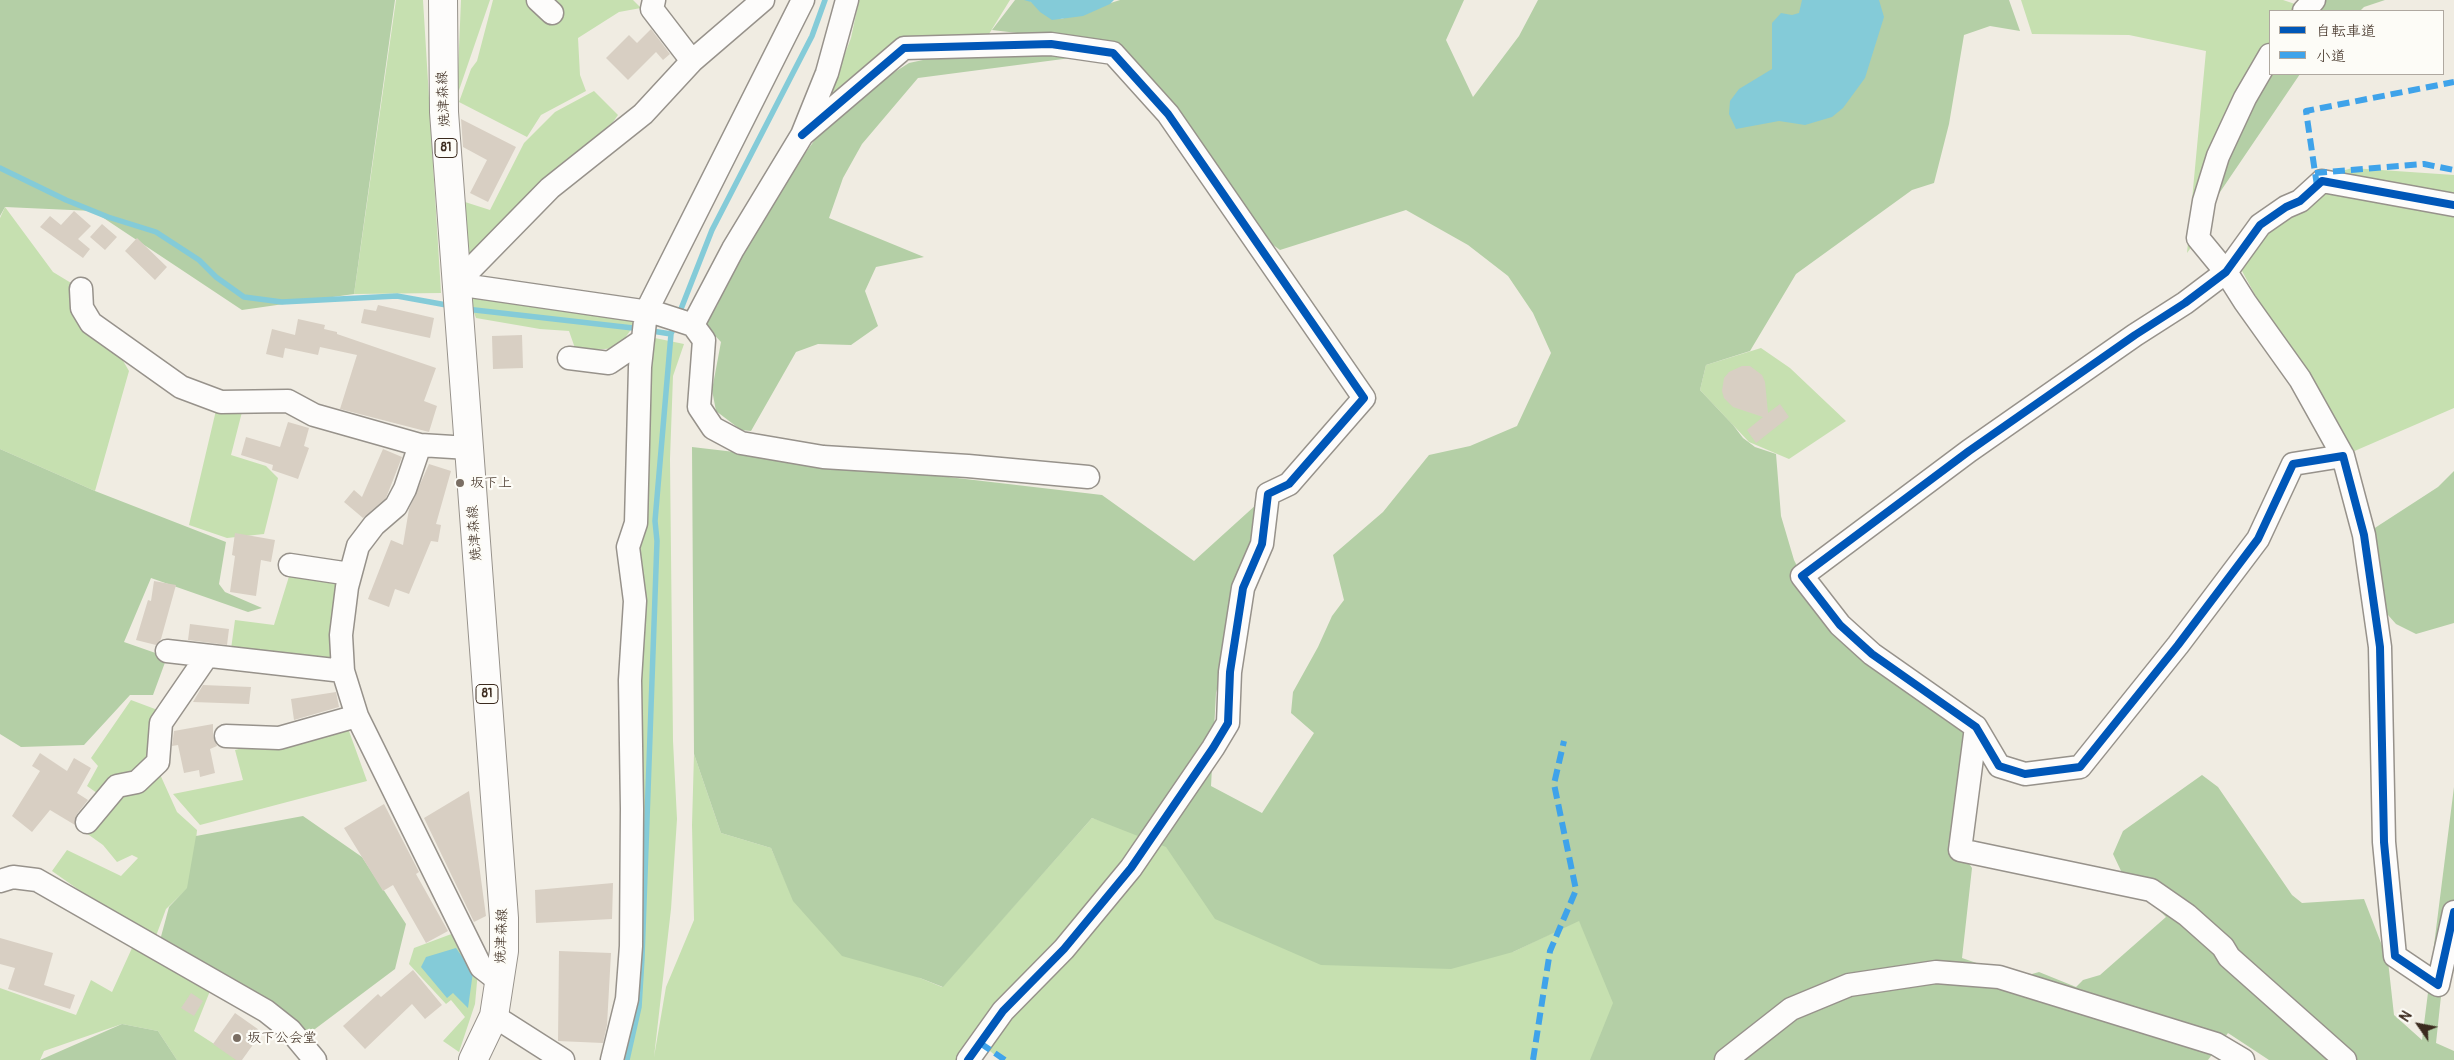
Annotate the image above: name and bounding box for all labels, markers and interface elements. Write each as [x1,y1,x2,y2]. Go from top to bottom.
legend [2269,10,2444,75]
text: 自転車道 [2316,22,2376,41]
text: 小道 [2316,47,2346,66]
street label: 焼津森線 [434,71,454,127]
road number: 81 [435,138,457,158]
place label: 坂下上 [470,475,512,491]
marker: 坂下上 [454,477,466,489]
street label: 焼津森線 [465,504,485,562]
road number: 81 [476,684,498,704]
street label: 焼津森線 [493,908,511,964]
north arrow [2394,1000,2444,1050]
text: N [2396,1008,2416,1025]
place label: 坂下公会堂 [247,1030,317,1046]
marker: 坂下公会堂 [231,1032,243,1044]

